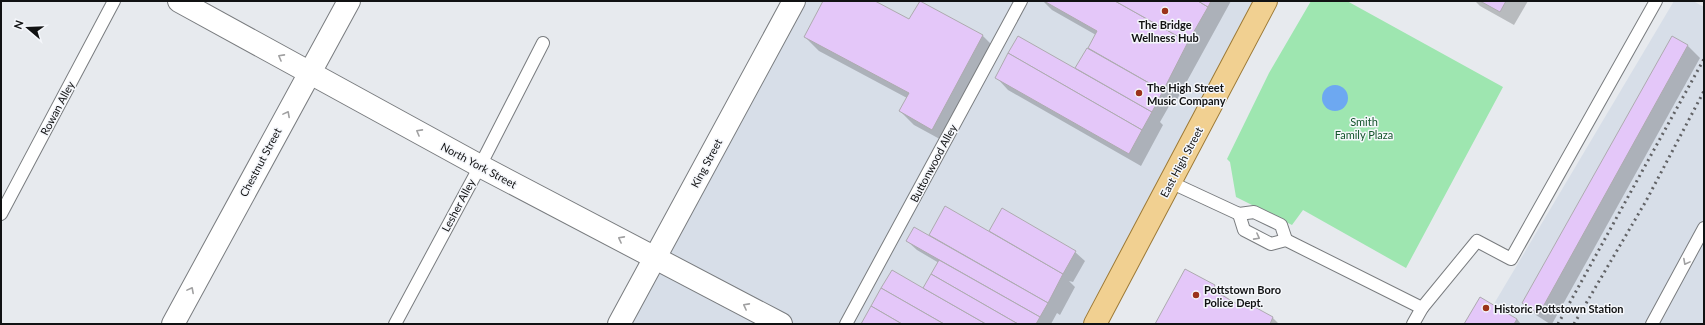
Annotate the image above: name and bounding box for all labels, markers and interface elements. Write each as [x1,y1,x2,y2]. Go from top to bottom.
marker: The Bridge Wellness Hub [1160,6,1170,16]
north arrow [8,8,48,48]
text: N [11,18,26,31]
place label: The Bridge Wellness Hub [1131,18,1199,44]
one-way arrow [277,54,285,61]
street label: Rowan Alley [37,78,77,137]
place label: The High Street Music Company [1147,81,1226,107]
marker: The High Street Music Company [1134,88,1144,98]
one-way arrow [282,111,289,118]
park label: Smith Family Plaza [1335,115,1393,141]
street label: Buttonwood Alley [907,121,959,204]
street label: Chestnut Street [236,125,284,199]
street label: East High Street [1157,125,1205,199]
one-way arrow [416,130,423,137]
street label: King Street [688,136,724,190]
street label: North York Street [439,139,519,191]
street label: Lesher Alley [439,176,477,234]
one-way arrow [1253,232,1260,239]
one-way arrow [617,237,625,244]
one-way arrow [1683,258,1690,265]
place label: Pottstown Boro Police Dept. [1204,283,1281,309]
one-way arrow [187,287,194,294]
marker: Pottstown Boro Police Dept. [1191,290,1201,300]
place label: Historic Pottstown Station [1494,302,1624,315]
one-way arrow [743,303,750,310]
marker: Historic Pottstown Station [1481,303,1491,313]

